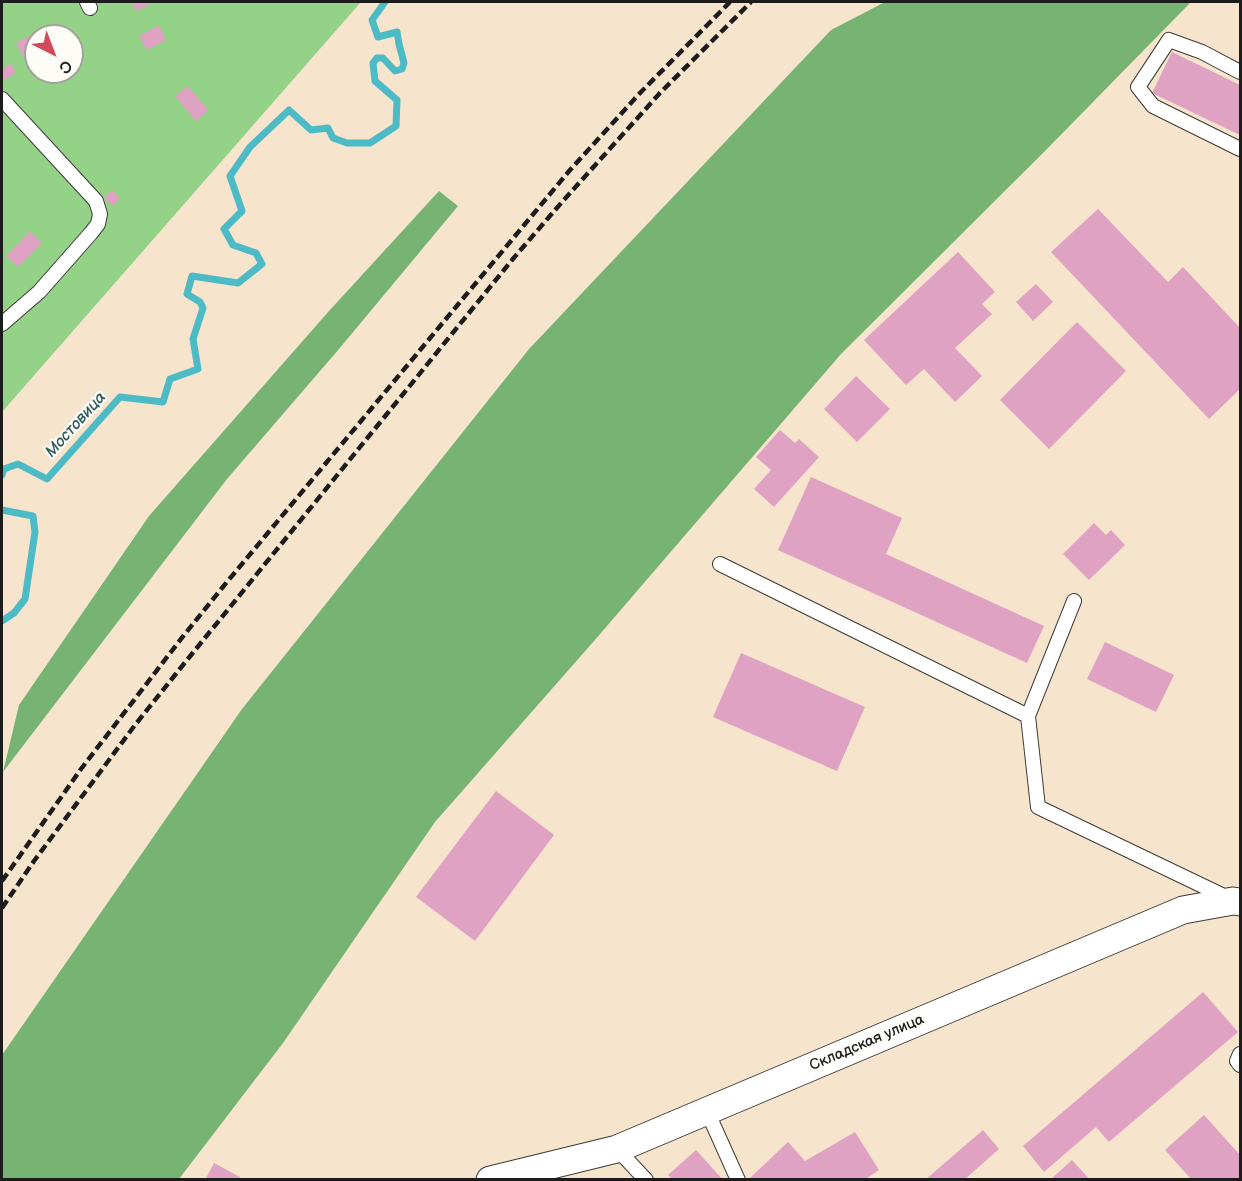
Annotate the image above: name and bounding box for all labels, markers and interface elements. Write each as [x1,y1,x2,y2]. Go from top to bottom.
north arrow [24,24,84,84]
text: С [55,55,76,77]
water label: Мостовица [42,388,110,462]
street label: Складская улица [807,1011,927,1075]

